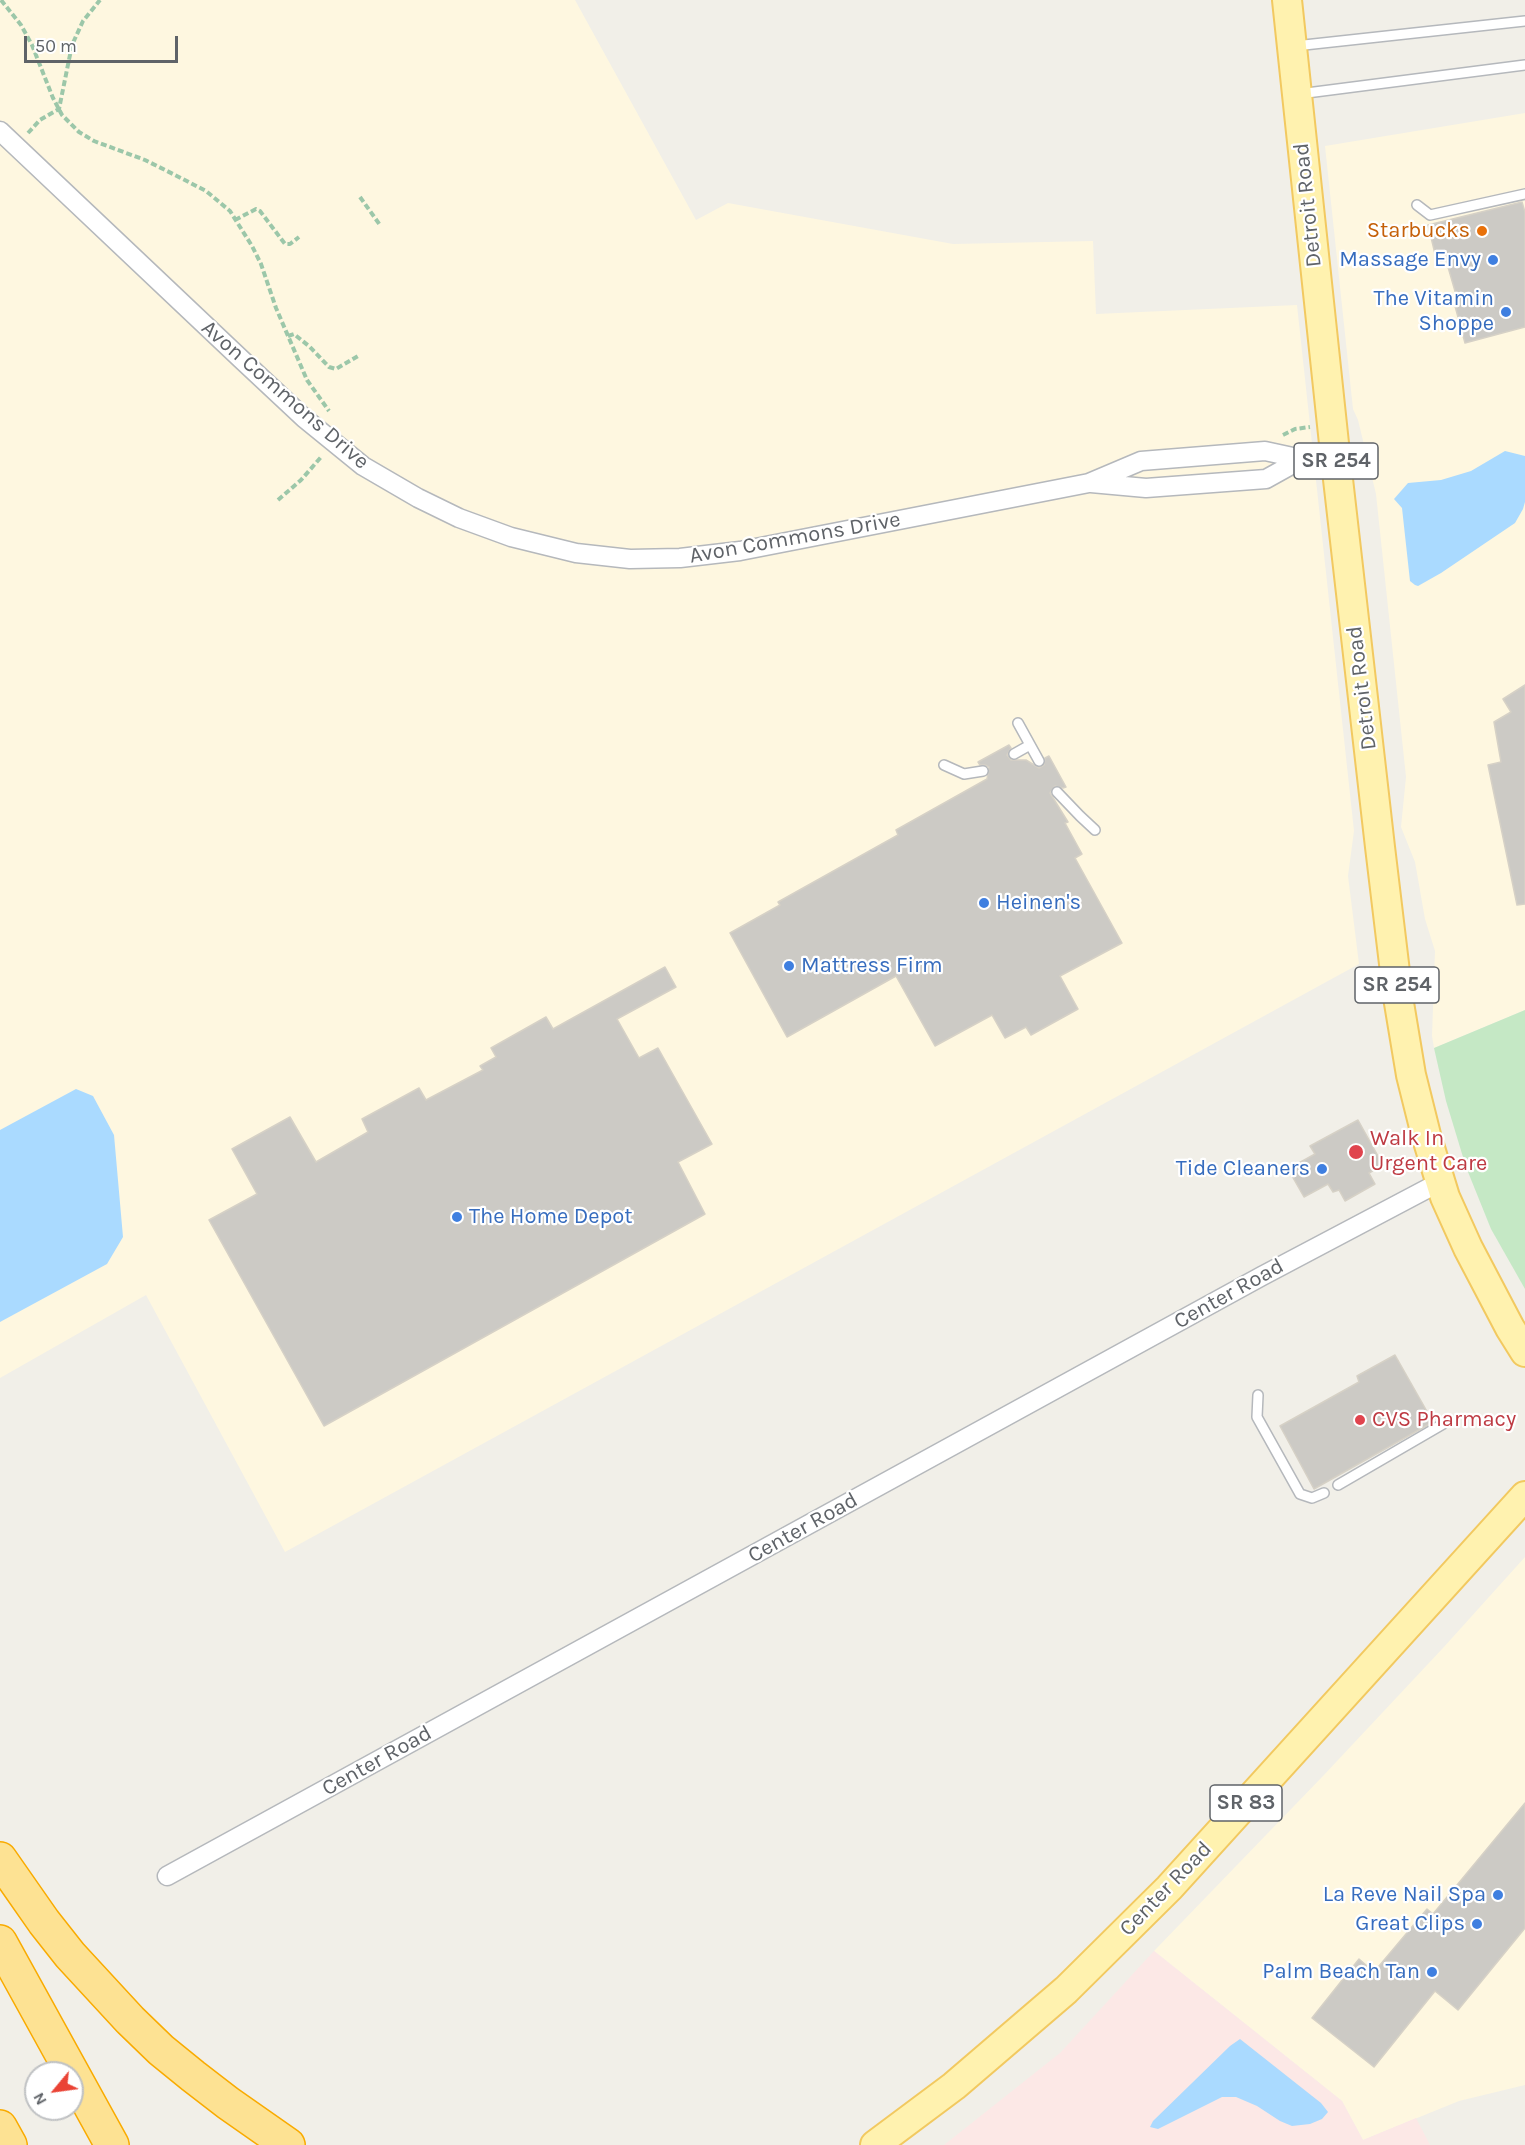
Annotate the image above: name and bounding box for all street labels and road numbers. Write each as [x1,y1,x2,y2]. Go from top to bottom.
street label: Detroit Road [1288,142,1328,268]
street label: Avon Commons Drive [196,315,374,475]
road number: SR 254 [1294,443,1378,479]
street label: Avon Commons Drive [687,506,903,570]
street label: Detroit Road [1341,624,1383,752]
road number: SR 254 [1355,967,1439,1003]
street label: Center Road [1169,1253,1289,1335]
street label: Center Road [743,1487,863,1569]
street label: Center Road [317,1720,437,1802]
road number: SR 83 [1210,1785,1282,1821]
street label: Center Road [1114,1836,1218,1942]

